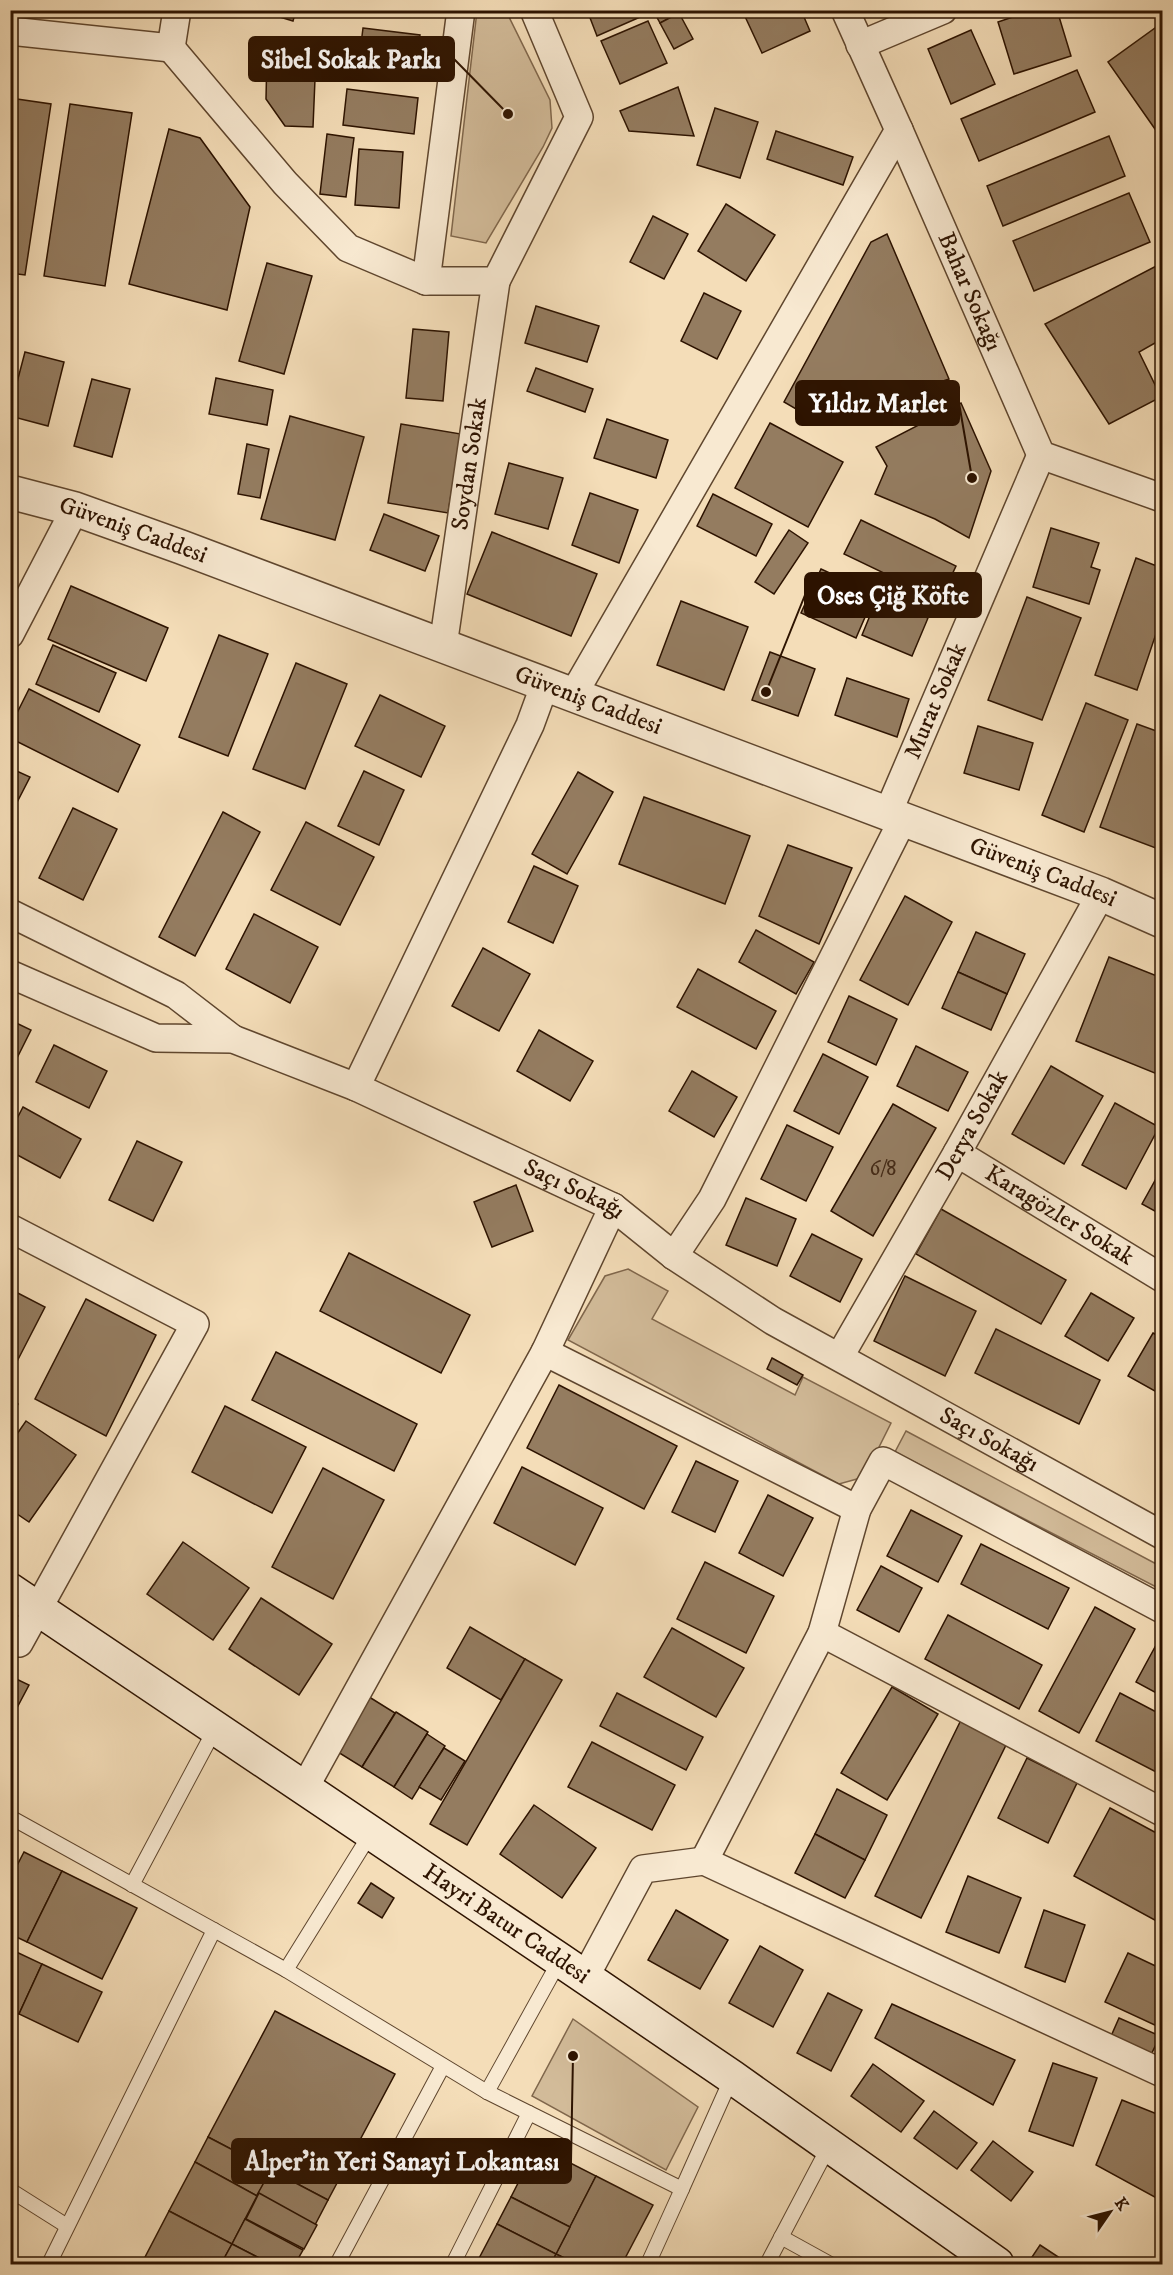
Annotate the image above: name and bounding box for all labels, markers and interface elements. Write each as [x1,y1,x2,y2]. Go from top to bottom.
callout: Sibel Sokak Parkı [249,37,454,81]
text: Sibel Sokak Parkı [261,44,442,77]
street label: Bahar Sokağı [931,228,1009,356]
callout: Yıldız Marlet [796,381,959,425]
text: Yıldız Marlet [808,388,948,421]
street label: Soydan Sokak [445,396,494,532]
street label: Güveniş Caddesi [56,491,211,570]
callout: Oses Çiğ Köfte [805,573,981,617]
text: Oses Çiğ Köfte [817,580,969,613]
street label: Murat Sokak [898,638,974,764]
street label: Güveniş Caddesi [510,659,666,742]
street label: Güveniş Caddesi [965,831,1121,914]
street label: Derya Sokak [929,1065,1015,1186]
street label: Saçı Sokağı [519,1152,631,1226]
house number: 6/8 [869,1156,897,1182]
street label: Karagözler Sokak [979,1159,1140,1272]
street label: Saçı Sokağı [934,1400,1044,1479]
street label: Hayri Batur Caddesi [417,1857,595,1991]
callout: Alper'in Yeri Sanayi Lokantası [232,2139,571,2183]
text: Alper'in Yeri Sanayi Lokantası [243,2146,560,2179]
north arrow [1080,2182,1140,2242]
text: K [1110,2194,1133,2215]

